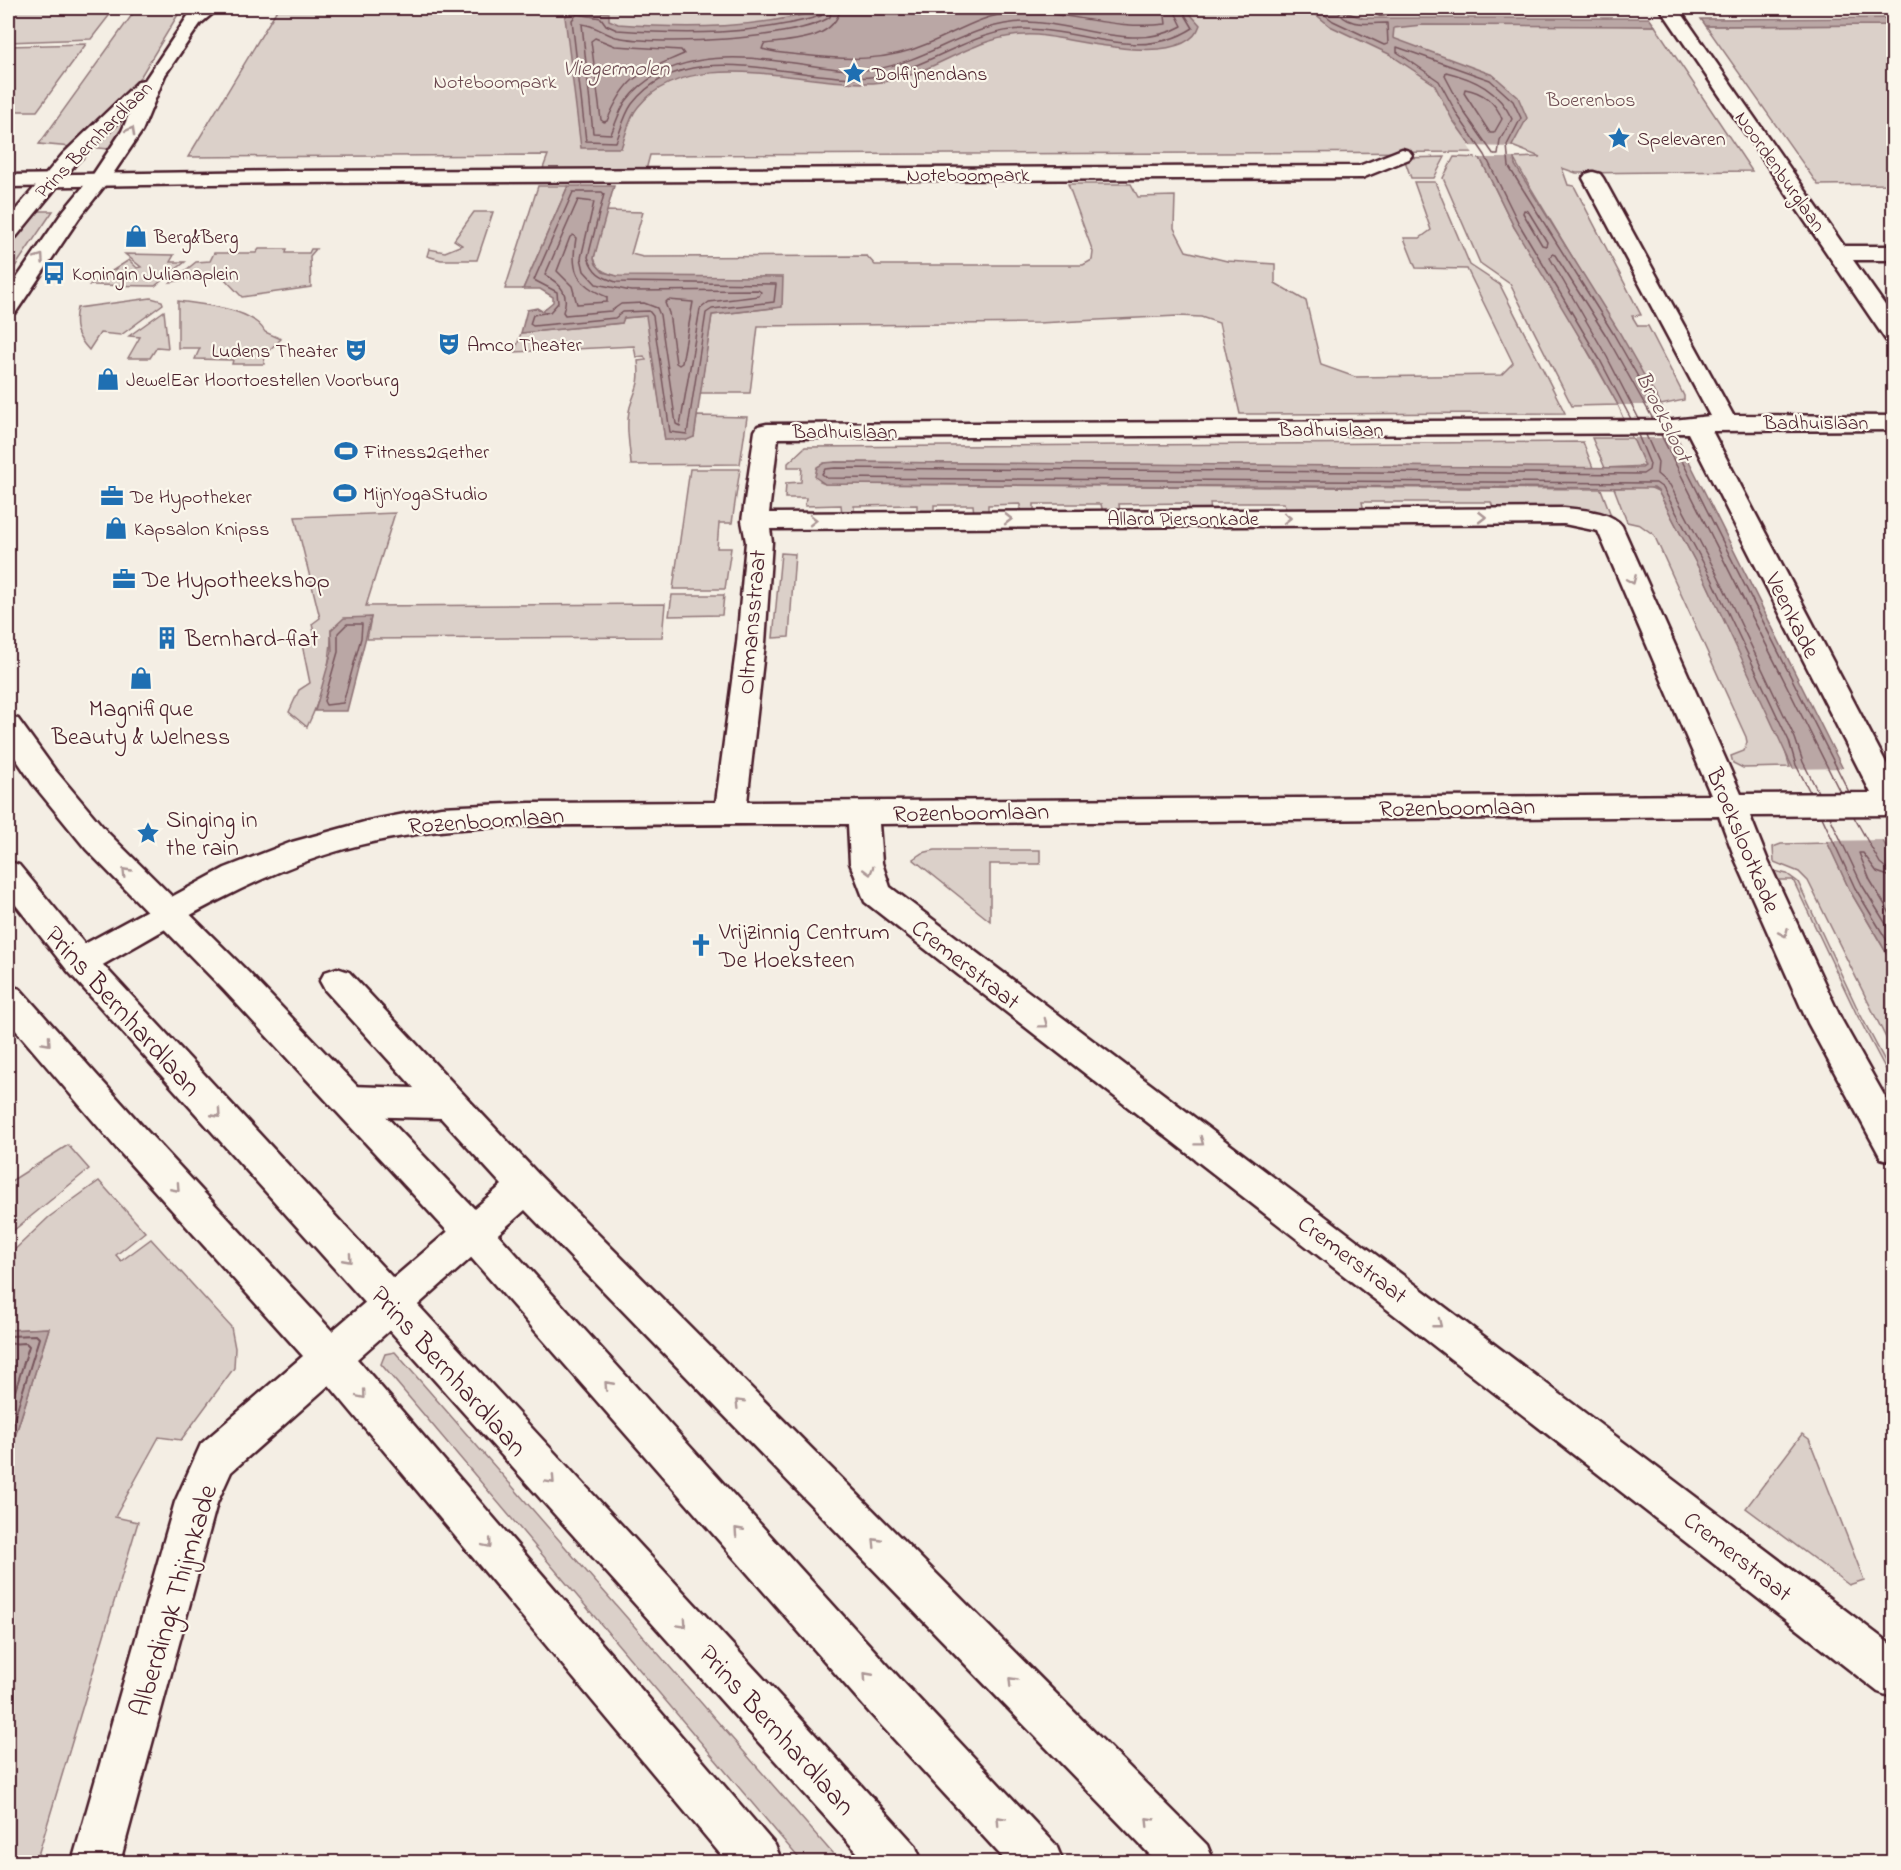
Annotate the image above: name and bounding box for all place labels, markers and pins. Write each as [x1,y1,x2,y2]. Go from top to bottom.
place icon: Dolfijnendans [841,60,867,86]
place label: Dolfijnendans [871,61,987,90]
place icon: Spelevaren [1606,125,1632,151]
place label: Spelevaren [1637,126,1726,155]
shop icon: Berg&Berg [123,223,149,249]
place label: Berg&Berg [153,224,238,254]
bus stop icon: Koningin Julianaplein [41,260,67,286]
place label: Koningin Julianaplein [72,261,239,291]
theatre icon: Amco Theater [436,331,462,357]
place label: Amco Theater [467,332,583,361]
theatre icon: Ludens Theater [343,337,369,363]
place label: Ludens Theater [211,338,339,367]
shop icon: JewelEar Hoortoestellen Voorburg [95,366,121,392]
place label: JewelEar Hoortoestellen Voorburg [126,367,399,397]
sports icon: Fitness2Gether [333,438,359,464]
place label: Fitness2Gether [363,439,490,468]
sports icon: MijnYogaStudio [332,480,358,506]
place label: MijnYogaStudio [363,481,488,511]
office icon: De Hypotheker [99,483,125,509]
place label: De Hypotheker [129,484,253,513]
shop icon: Kapsalon Knipss [103,515,129,541]
place label: Kapsalon Knipss [134,516,269,545]
place label: De Hypotheekshop [141,564,330,600]
office icon: De Hypotheekshop [111,566,137,592]
place label: Bernhard-flat [184,623,319,658]
building icon: Bernhard-flat [154,625,180,651]
shop icon: Magnifique Beauty & Welness [128,665,154,691]
place label: Magnifique Beauty & Welness [51,693,230,757]
place label: Singing in the rain [166,804,257,867]
place icon: Singing in the rain [135,820,161,846]
place label: Vrijzinnig Centrum De Hoeksteen [718,916,890,979]
church icon: Vrijzinnig Centrum De Hoeksteen [688,932,714,958]

